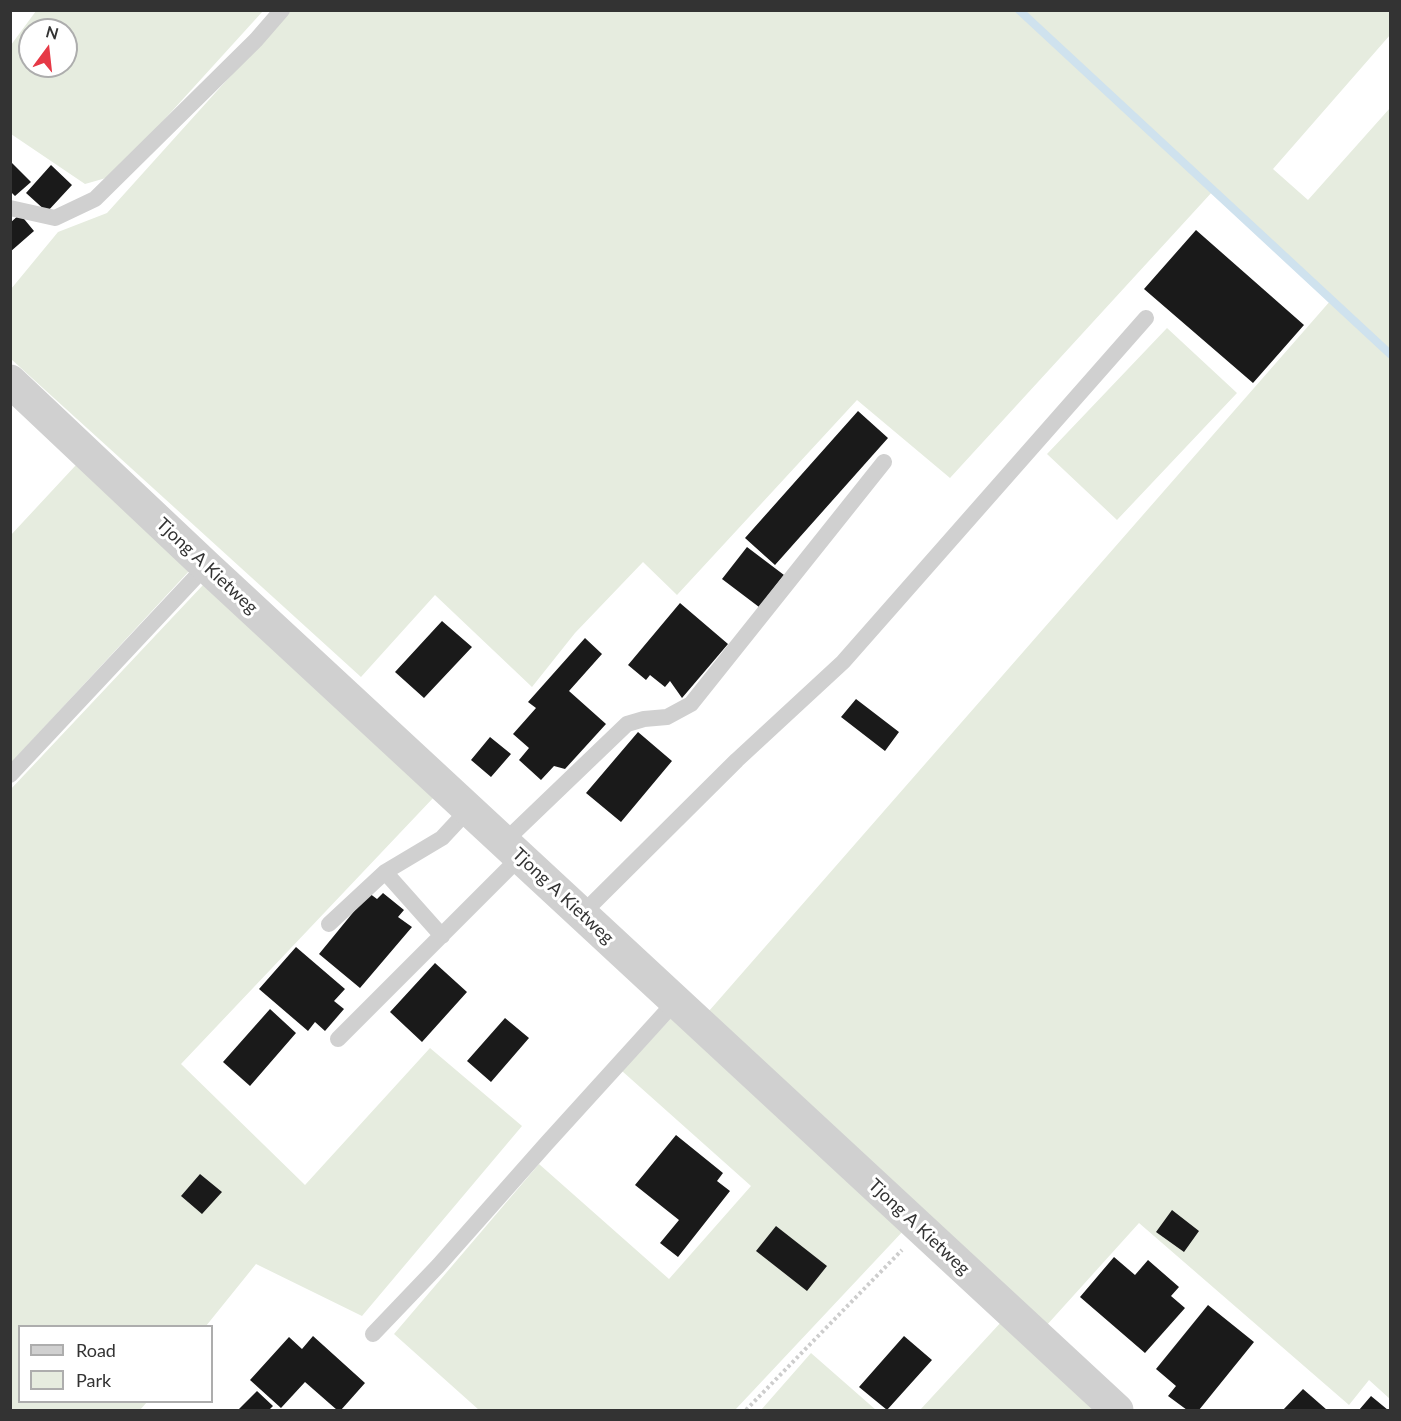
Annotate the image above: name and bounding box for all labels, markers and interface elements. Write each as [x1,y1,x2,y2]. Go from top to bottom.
north arrow [18,18,78,78]
text: N [44,21,61,43]
street label: Tjong A Kietweg [152,513,262,619]
street label: Tjong A Kietweg [508,843,618,949]
street label: Tjong A Kietweg [864,1174,974,1280]
legend [18,1325,213,1403]
text: Road [76,1339,116,1361]
text: Park [76,1369,111,1391]

